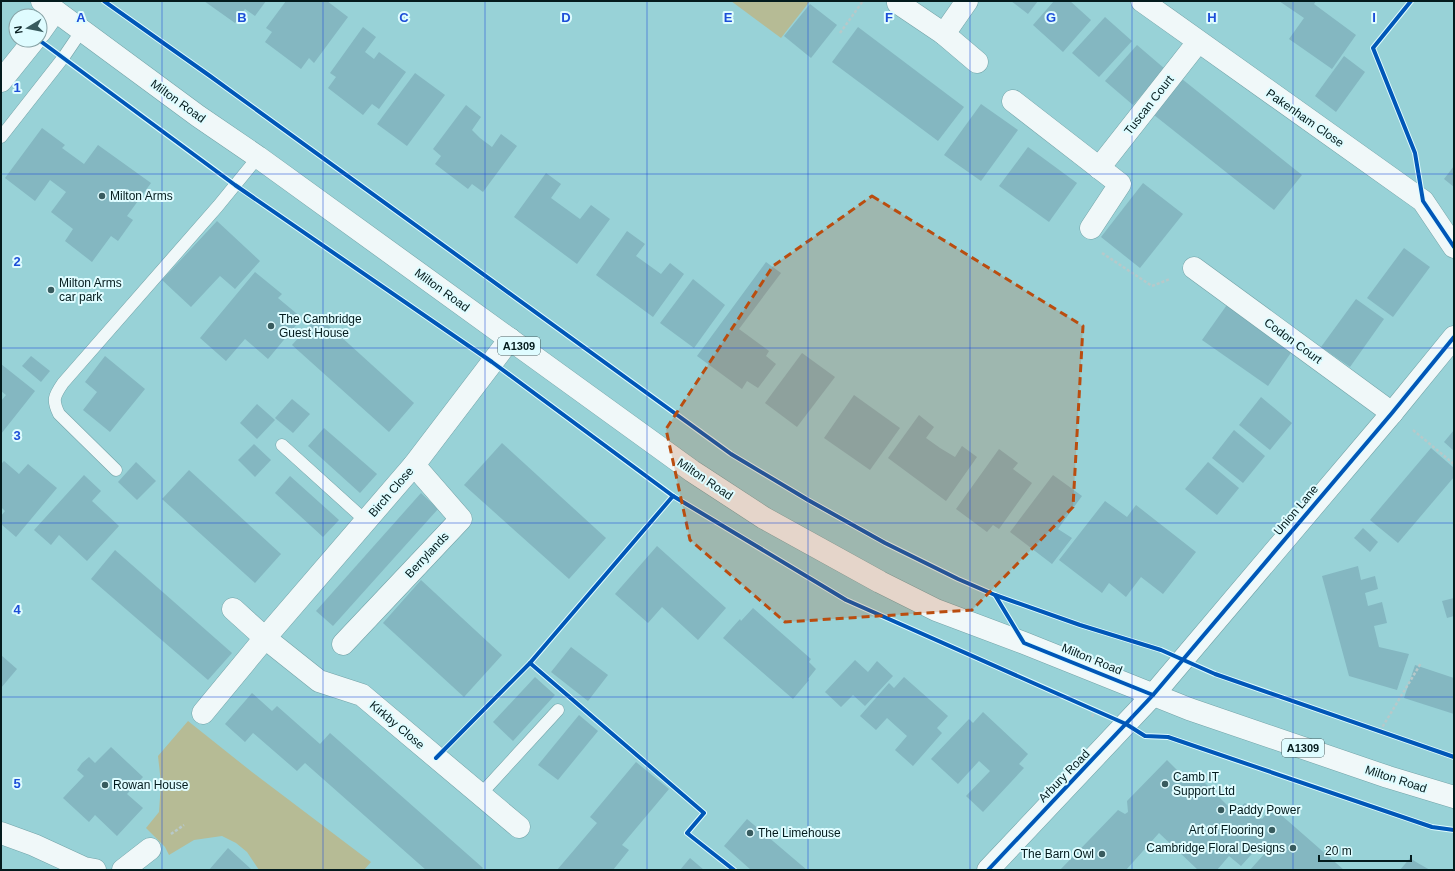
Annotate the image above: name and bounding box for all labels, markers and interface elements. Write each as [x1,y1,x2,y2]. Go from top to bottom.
north arrow [8,8,48,48]
text: A [76,10,86,25]
text: B [237,10,247,25]
text: C [399,10,409,25]
text: D [561,10,571,25]
text: E [724,10,733,25]
text: F [885,10,893,25]
text: G [1046,10,1056,25]
text: H [1207,10,1217,25]
text: I [1372,10,1376,25]
text: N [12,25,25,35]
street label: Tuscan Court [1121,72,1177,138]
street label: Milton Road [148,77,208,125]
text: 1 [13,80,21,95]
street label: Pakenham Close [1264,86,1347,150]
place label: Milton Arms [110,189,173,203]
marker: Milton Arms [97,191,107,201]
text: 2 [13,254,21,269]
street label: Milton Road [412,266,472,314]
place label: Milton Arms car park [59,276,122,304]
marker: Milton Arms car park [46,285,56,295]
place label: The Cambridge Guest House [279,312,362,340]
street label: Codon Court [1261,315,1325,367]
marker: The Cambridge Guest House [266,321,276,331]
road number: A1309 [498,337,540,355]
text: 3 [13,428,21,443]
street label: Milton Road [675,455,735,503]
street label: Birch Close [366,464,417,520]
street label: Union Lane [1271,482,1321,538]
street label: Berrylands [402,529,452,581]
text: 4 [13,602,21,617]
street label: Milton Road [1060,641,1124,677]
street label: Kirkby Close [367,698,428,752]
road number: A1309 [1282,739,1324,757]
street label: Arbury Road [1036,747,1092,805]
street label: Milton Road [1363,762,1429,796]
place label: Camb IT Support Ltd [1173,770,1235,798]
text: 5 [13,776,21,791]
place label: Rowan House [113,778,189,792]
marker: Camb IT Support Ltd [1160,779,1170,789]
marker: Rowan House [100,780,110,790]
place label: Paddy Power [1229,803,1300,817]
marker: Paddy Power [1216,805,1226,815]
place label: Art of Flooring [1189,823,1264,837]
marker: Art of Flooring [1267,825,1277,835]
place label: The Limehouse [758,826,841,840]
marker: The Limehouse [745,828,755,838]
scale bar [1319,837,1411,863]
place label: Cambridge Floral Designs [1146,841,1285,855]
marker: Cambridge Floral Designs [1288,843,1298,853]
text: 20 m [1325,844,1352,858]
place label: The Barn Owl [1021,847,1094,861]
marker: The Barn Owl [1097,849,1107,859]

